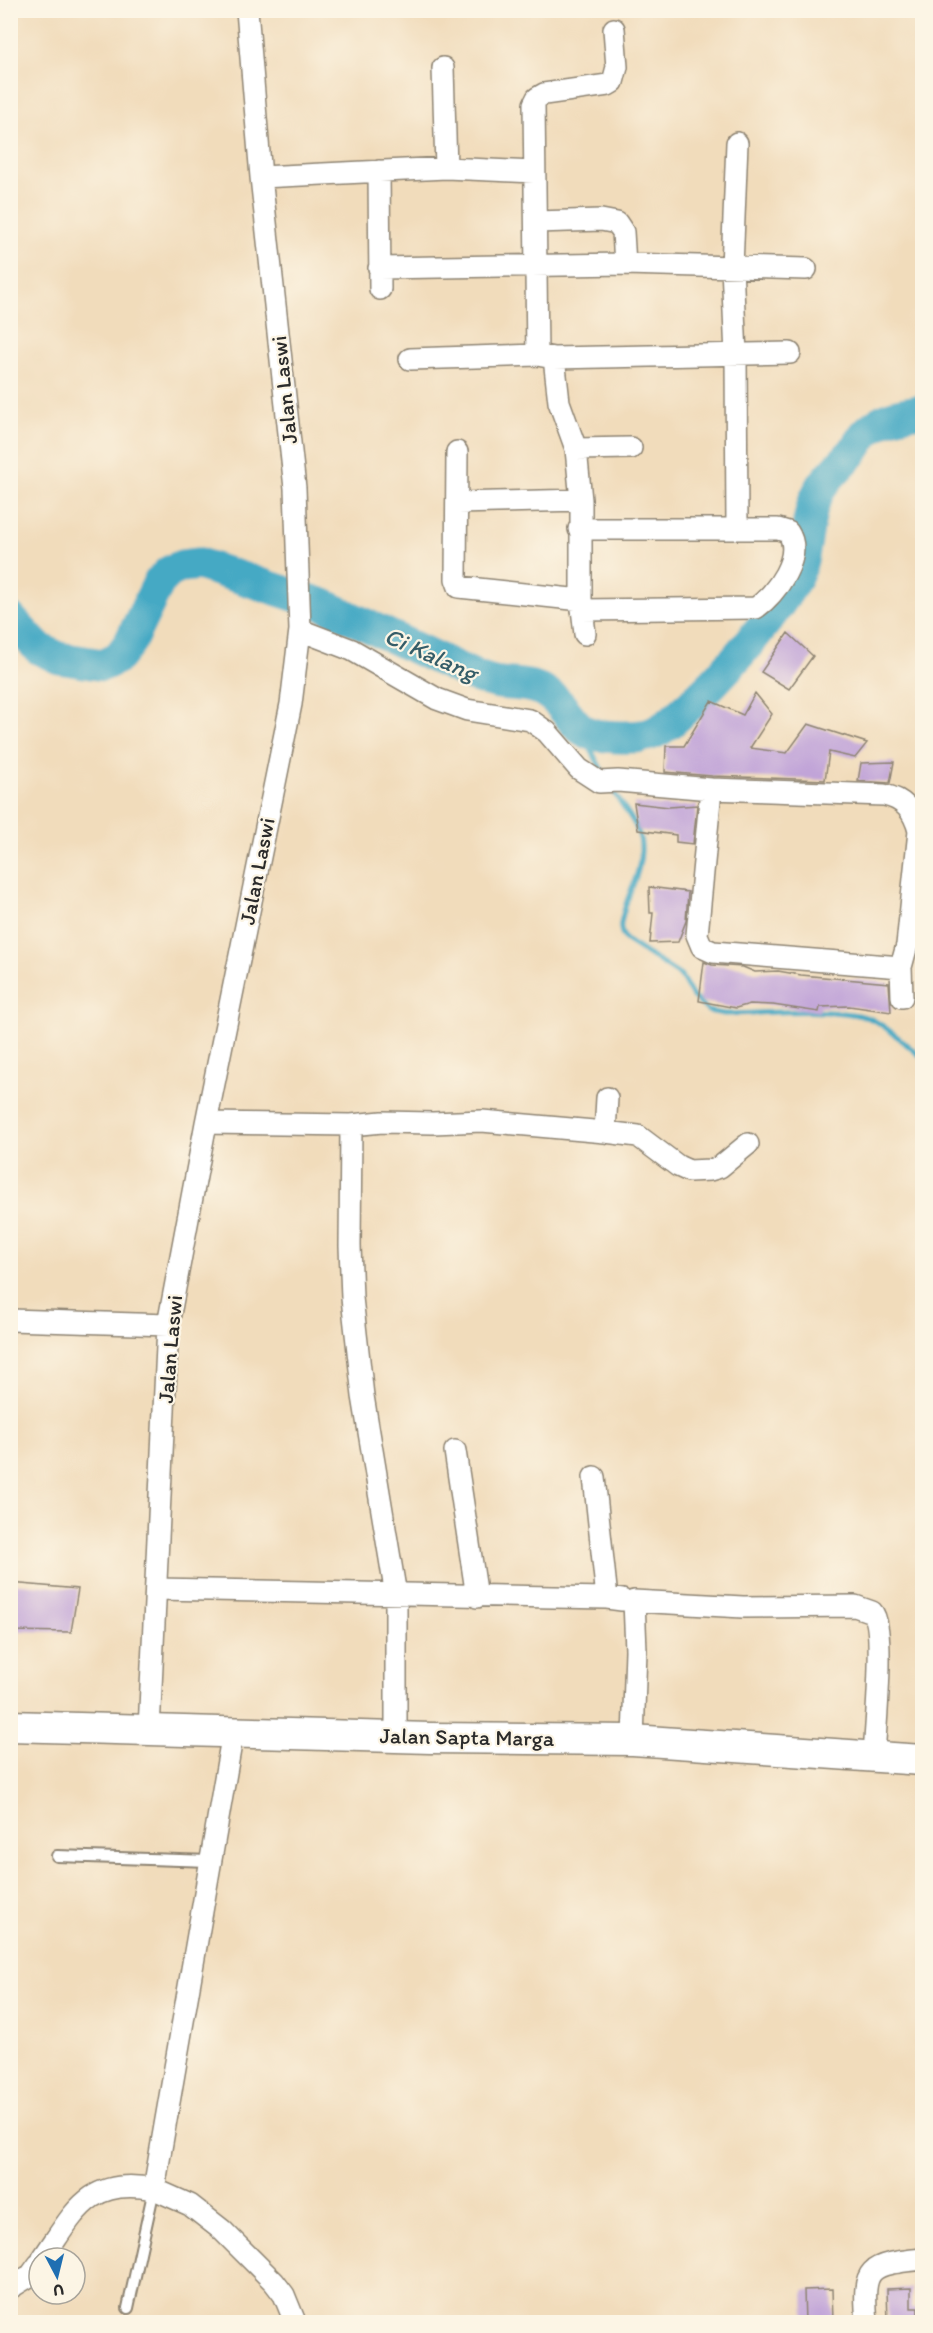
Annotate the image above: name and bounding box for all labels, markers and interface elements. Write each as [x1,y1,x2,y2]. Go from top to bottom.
street label: Jalan Laswi [265,335,303,445]
water label: Ci Kalang [380,621,484,688]
street label: Jalan Laswi [233,815,281,927]
street label: Jalan Laswi [152,1294,188,1404]
street label: Jalan Sapta Marga [379,1722,555,1752]
north arrow [27,2246,87,2306]
text: U [52,2280,65,2300]

